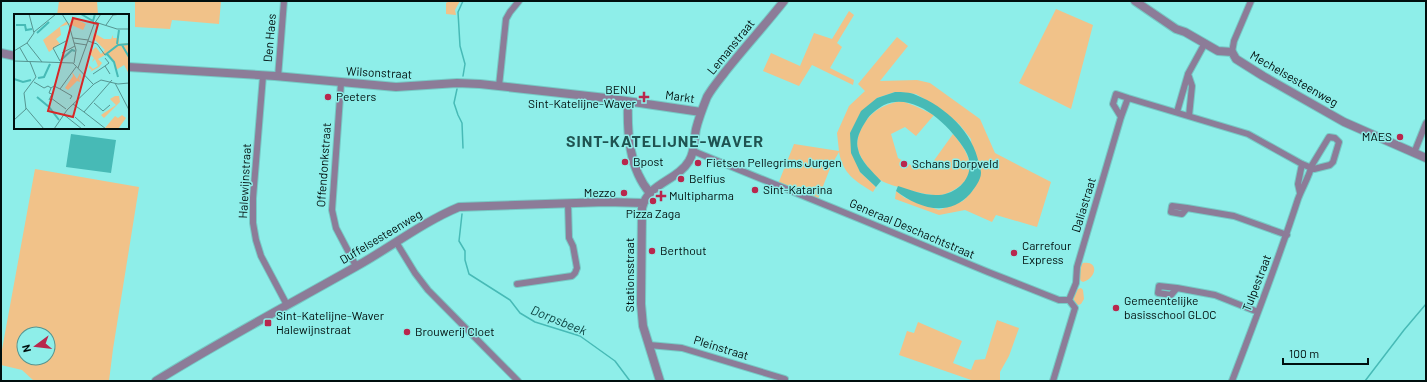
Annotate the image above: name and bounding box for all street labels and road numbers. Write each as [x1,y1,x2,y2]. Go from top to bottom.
street label: Den Haes [260,13,278,63]
street label: Lemanstraat [704,16,757,77]
street label: Mechelsesteenweg [1248,47,1341,109]
street label: Wilsonstraat [346,63,412,81]
street label: Markt [665,87,696,105]
street label: Offendonkstraat [313,122,333,208]
street label: Halewijnstraat [235,143,253,219]
street label: Daliastraat [1068,176,1098,234]
street label: Generaal Deschachtstraat [848,195,977,261]
street label: Duffelsesteenweg [337,206,424,266]
street label: Stationsstraat [622,238,636,312]
street label: Tulpestraat [1239,252,1273,313]
street label: Pleinstraat [692,332,751,362]

